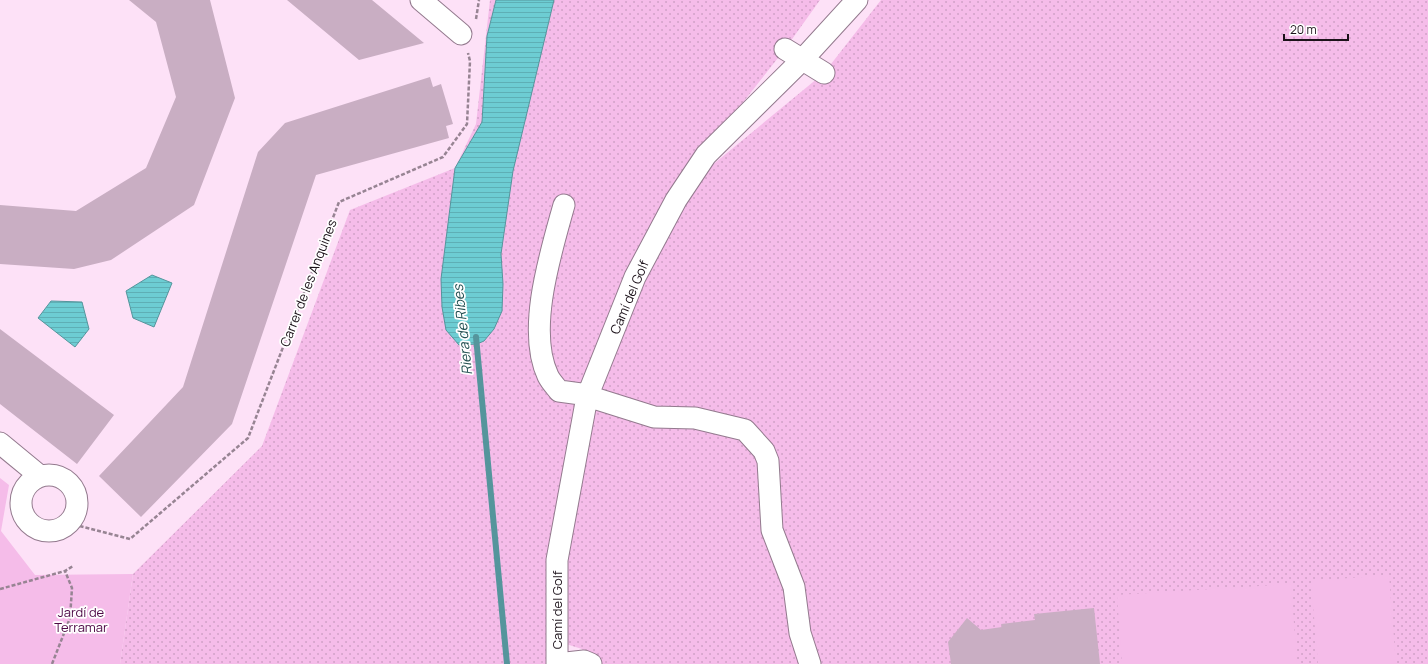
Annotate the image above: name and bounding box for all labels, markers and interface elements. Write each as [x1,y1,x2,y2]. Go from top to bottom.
scale bar [1284,16,1348,42]
text: 20 m [1290,21,1317,38]
street label: Carrer de les Anquines [275,217,341,349]
street label: Camí del Golf [605,257,653,337]
water label: Riera de Ribes [448,282,476,376]
street label: Camí del Golf [548,570,566,649]
park label: Jardí de Terramar [54,603,108,636]

